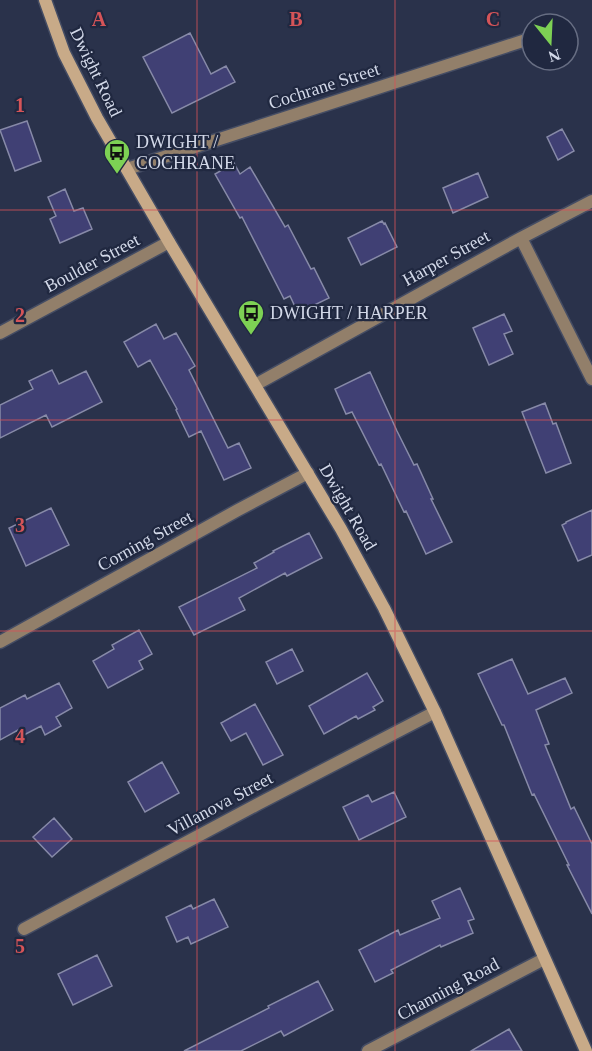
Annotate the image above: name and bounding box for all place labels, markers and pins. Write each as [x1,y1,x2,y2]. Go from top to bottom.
place label: DWIGHT / COCHRANE [136,132,235,173]
bus stop icon: DWIGHT / COCHRANE [102,137,132,175]
bus stop icon: DWIGHT / HARPER [236,298,266,336]
place label: DWIGHT / HARPER [270,303,428,323]

